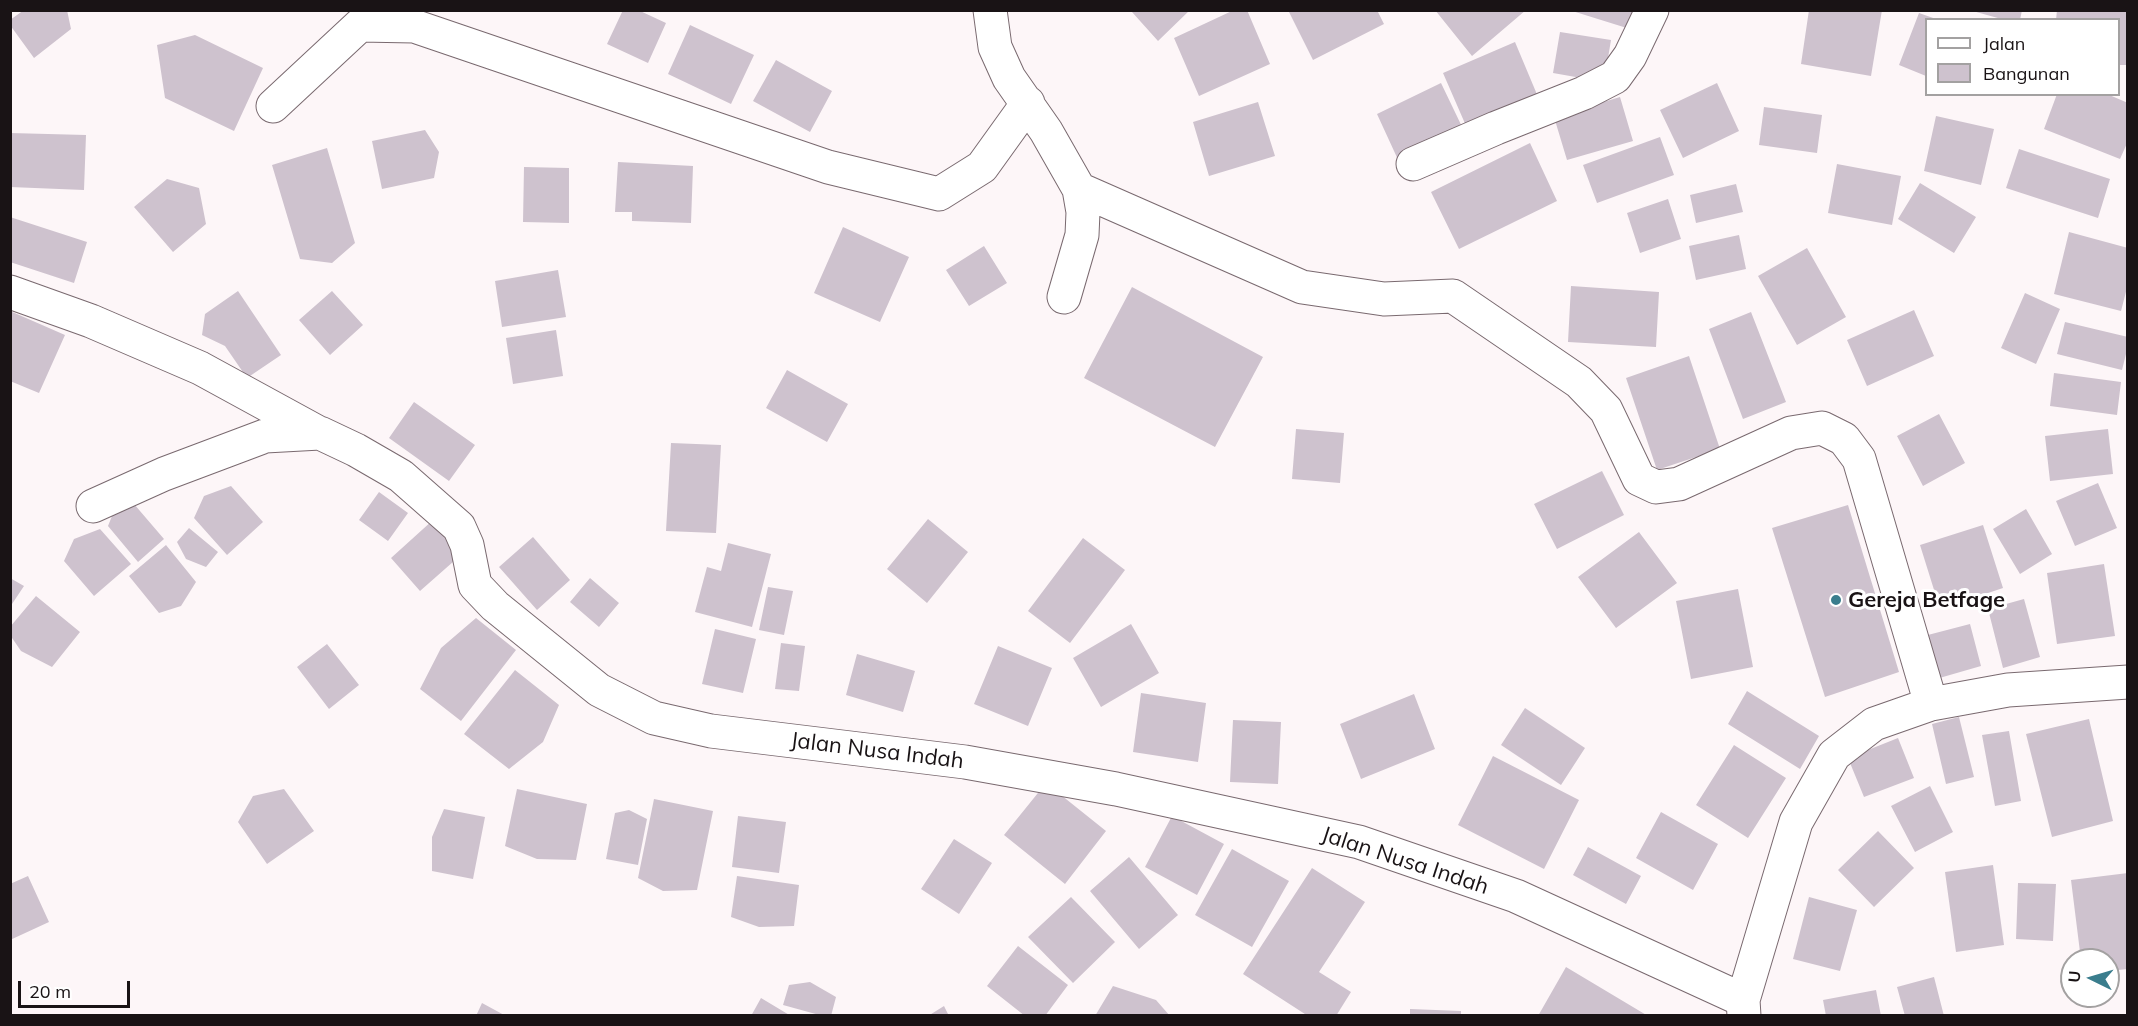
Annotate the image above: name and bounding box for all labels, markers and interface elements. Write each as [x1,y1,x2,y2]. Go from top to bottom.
legend [1925,18,2120,96]
text: Jalan [1983,32,2025,55]
text: Bangunan [1983,62,2070,85]
place label: Gereja Betfage [1848,587,2005,613]
marker: Gereja Betfage [1829,593,1843,607]
street label: Jalan Nusa Indah [789,727,965,775]
street label: Jalan Nusa Indah [1318,822,1492,900]
north arrow [2060,948,2120,1008]
scale bar [21,969,134,1007]
text: U [2064,970,2085,983]
text: 20 m [29,980,71,1003]

